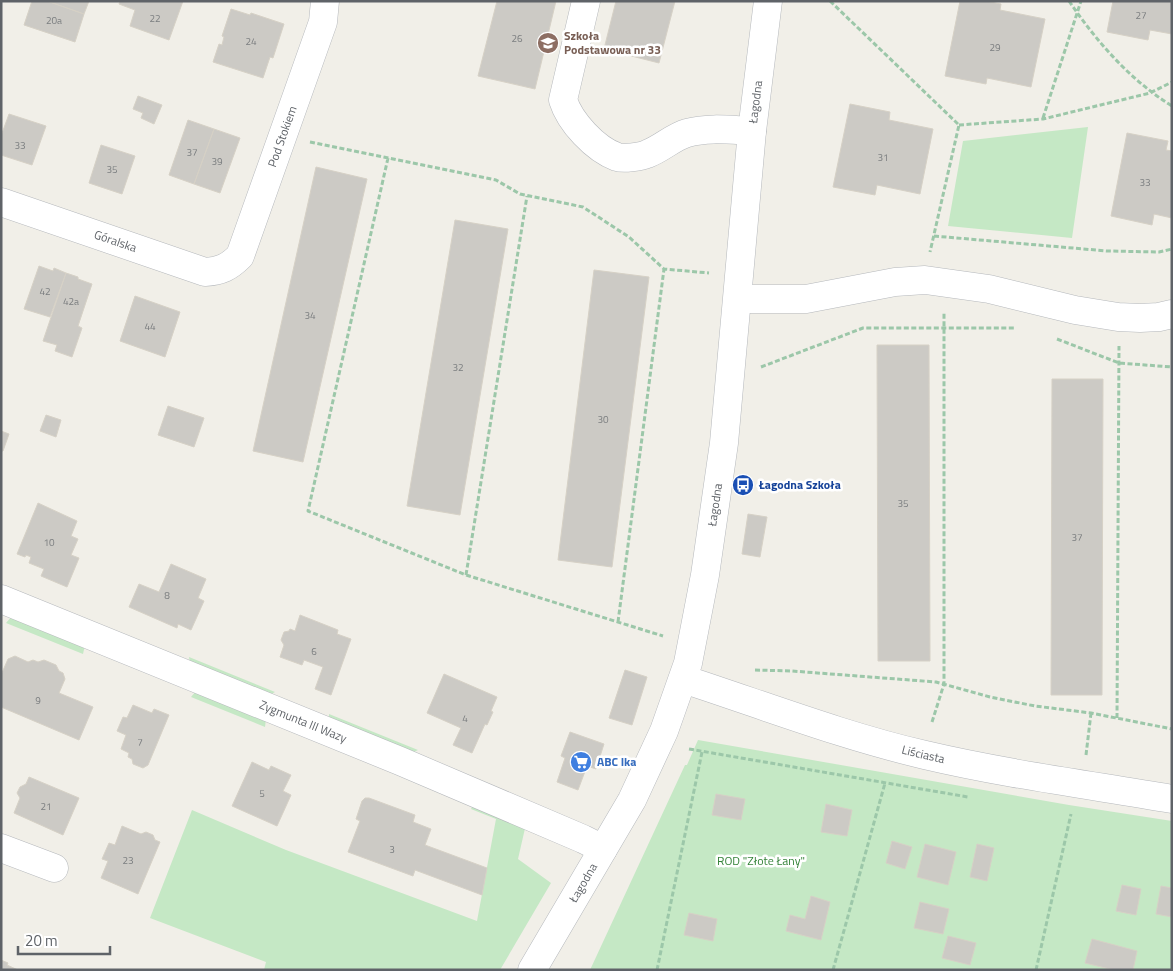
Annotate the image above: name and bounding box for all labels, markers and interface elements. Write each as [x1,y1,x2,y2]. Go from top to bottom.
house number: 27 [1135,8,1147,23]
house number: 22 [149,11,161,26]
house number: 20a [46,13,62,28]
place label: Szkoła Podstawowa nr 33 [564,26,661,59]
house number: 26 [511,31,523,46]
school or university icon: Szkoła Podstawowa nr 33 [536,31,560,55]
house number: 24 [245,34,257,49]
house number: 29 [989,40,1001,55]
street label: Łagodna [743,79,767,125]
street label: Pod Stokiem [262,103,302,170]
house number: 33 [14,138,26,153]
house number: 37 [186,145,198,160]
house number: 31 [877,150,889,165]
house number: 39 [211,154,223,169]
house number: 35 [106,162,118,177]
house number: 33 [1139,175,1151,190]
street label: Góralska [92,225,140,257]
house number: 42 [39,284,51,299]
house number: 42a [63,294,79,309]
house number: 34 [304,308,316,323]
house number: 44 [144,319,156,334]
house number: 32 [452,360,464,375]
house number: 30 [597,412,609,427]
bus stop icon: Łagodna Szkoła [731,473,755,497]
place label: Łagodna Szkoła [758,475,841,494]
street label: Łagodna [702,482,727,528]
house number: 35 [897,496,909,511]
house number: 37 [1071,530,1083,545]
house number: 10 [43,535,55,550]
house number: 8 [164,588,170,603]
house number: 6 [311,644,317,659]
house number: 9 [35,693,41,708]
street label: Zygmunta III Wazy [257,695,350,748]
house number: 4 [462,711,468,726]
house number: 7 [137,735,143,750]
street label: Liściasta [900,740,947,768]
supermarket icon: ABC Ika [569,750,593,774]
place label: ABC Ika [597,752,636,771]
house number: 5 [259,786,265,801]
house number: 21 [40,799,52,814]
house number: 3 [389,842,395,857]
park label: ROD "Złote Łany" [717,851,805,870]
house number: 23 [122,853,134,868]
street label: Łagodna [563,859,602,907]
scale bar [18,924,110,956]
text: 20 m [25,929,58,952]

